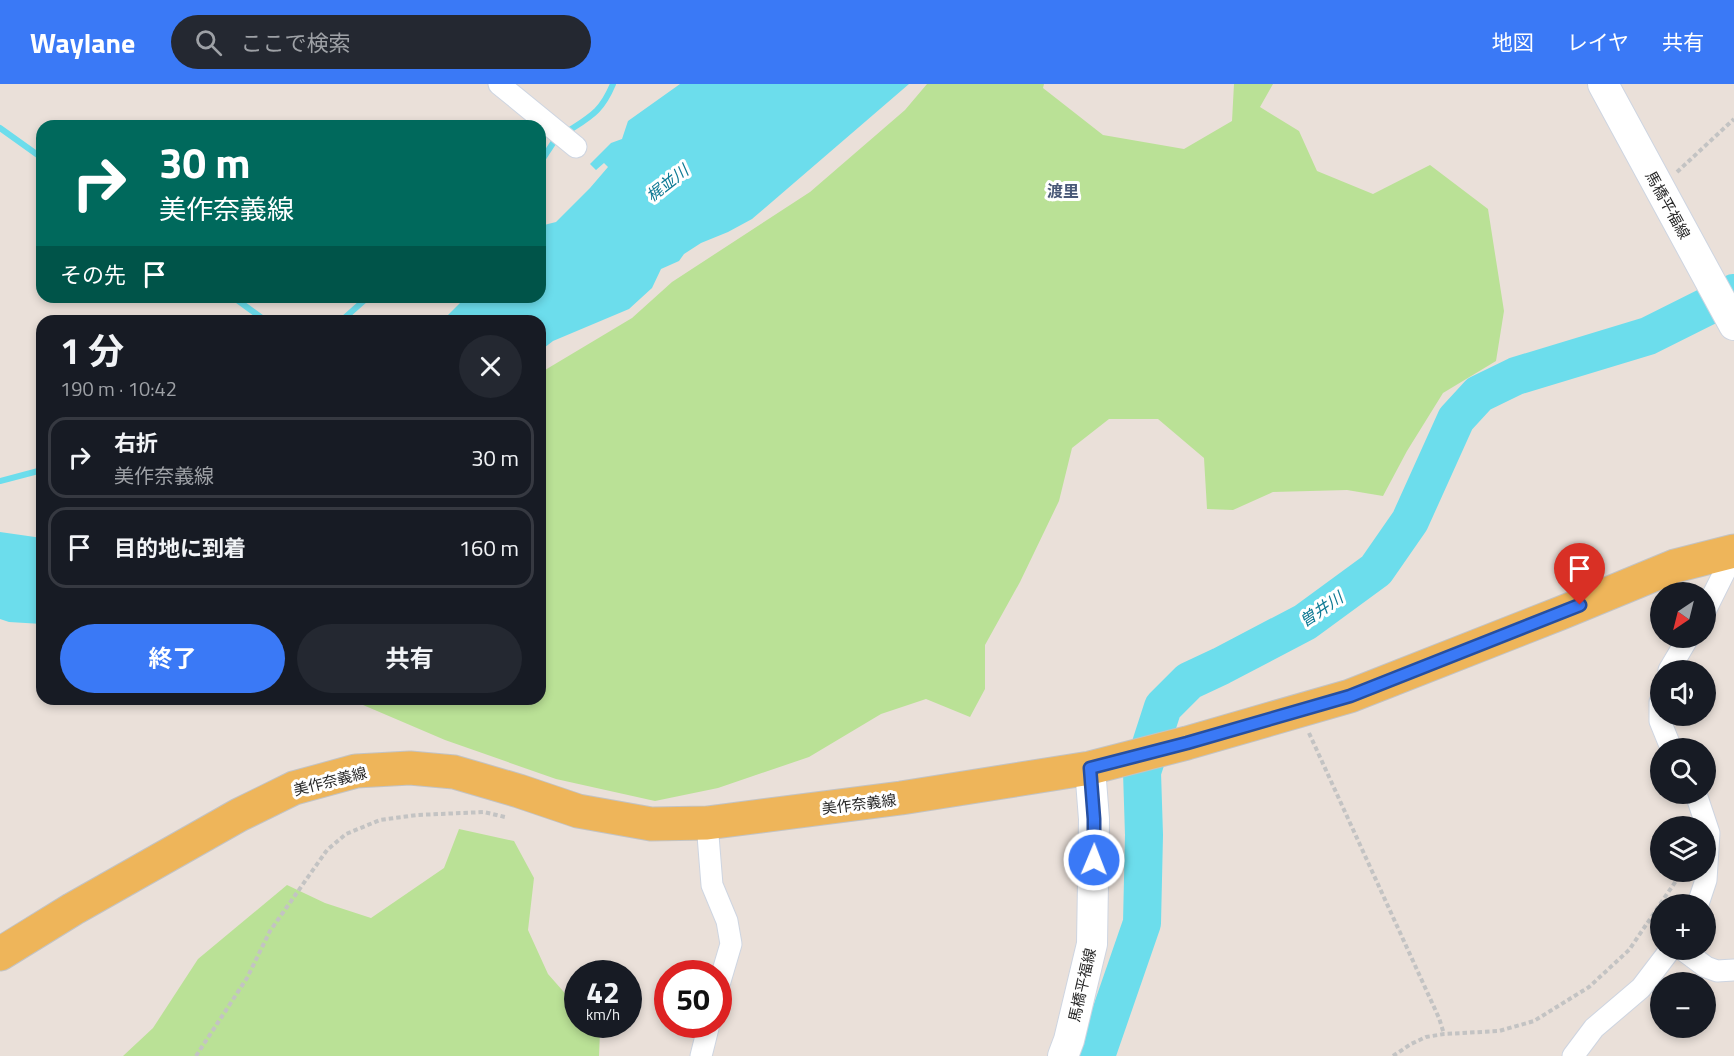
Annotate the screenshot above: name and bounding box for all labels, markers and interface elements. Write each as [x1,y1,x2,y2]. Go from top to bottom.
search box [171,15,591,69]
text: Waylane [30,21,135,64]
icon: search [192,26,225,59]
text: ここで検索 [240,26,350,60]
text: 地図 [1492,26,1534,58]
text: レイヤ [1567,26,1629,58]
text: 共有 [1662,26,1704,58]
text: 30 m [159,130,251,194]
icon: right [60,144,138,222]
water label: 梶並川 [641,158,695,207]
street label: 馬橋平福線 [1640,167,1696,243]
district label: 渡里 [1047,179,1079,203]
text: 美作奈義線 [159,188,294,229]
text: その先 [60,258,126,292]
icon: arrive [138,258,171,291]
text: 1 分 [60,323,124,378]
button: close [459,335,522,398]
text: 190 m · 10:42 [60,373,177,404]
text: 右折 [114,426,158,460]
icon: right [63,441,96,474]
text: 30 m [471,441,519,475]
text: 美作奈義線 [114,460,214,491]
icon: arrive [63,531,96,564]
text: 目的地に到着 [114,531,246,565]
text: 160 m [459,531,519,565]
pin [1554,543,1605,605]
icon: arrive [1563,552,1596,585]
north arrow [1650,582,1716,648]
map controls [1650,582,1716,1038]
water label: 曽井川 [1294,585,1349,632]
button: 終了 [60,624,285,693]
button: 共有 [297,624,522,693]
button: sound [1650,660,1716,726]
button: search [1650,738,1716,804]
street label: 美作奈義線 [291,761,369,801]
street label: 美作奈義線 [820,788,898,820]
button: layers [1650,816,1716,882]
position arrow [1062,828,1126,892]
button: + [1650,894,1716,960]
street label: 馬橋平福線 [1062,946,1102,1024]
speed limit sign: 50 [654,960,732,1038]
text: 42 [586,969,620,1015]
button: − [1650,972,1716,1038]
text: km/h [586,1003,620,1026]

